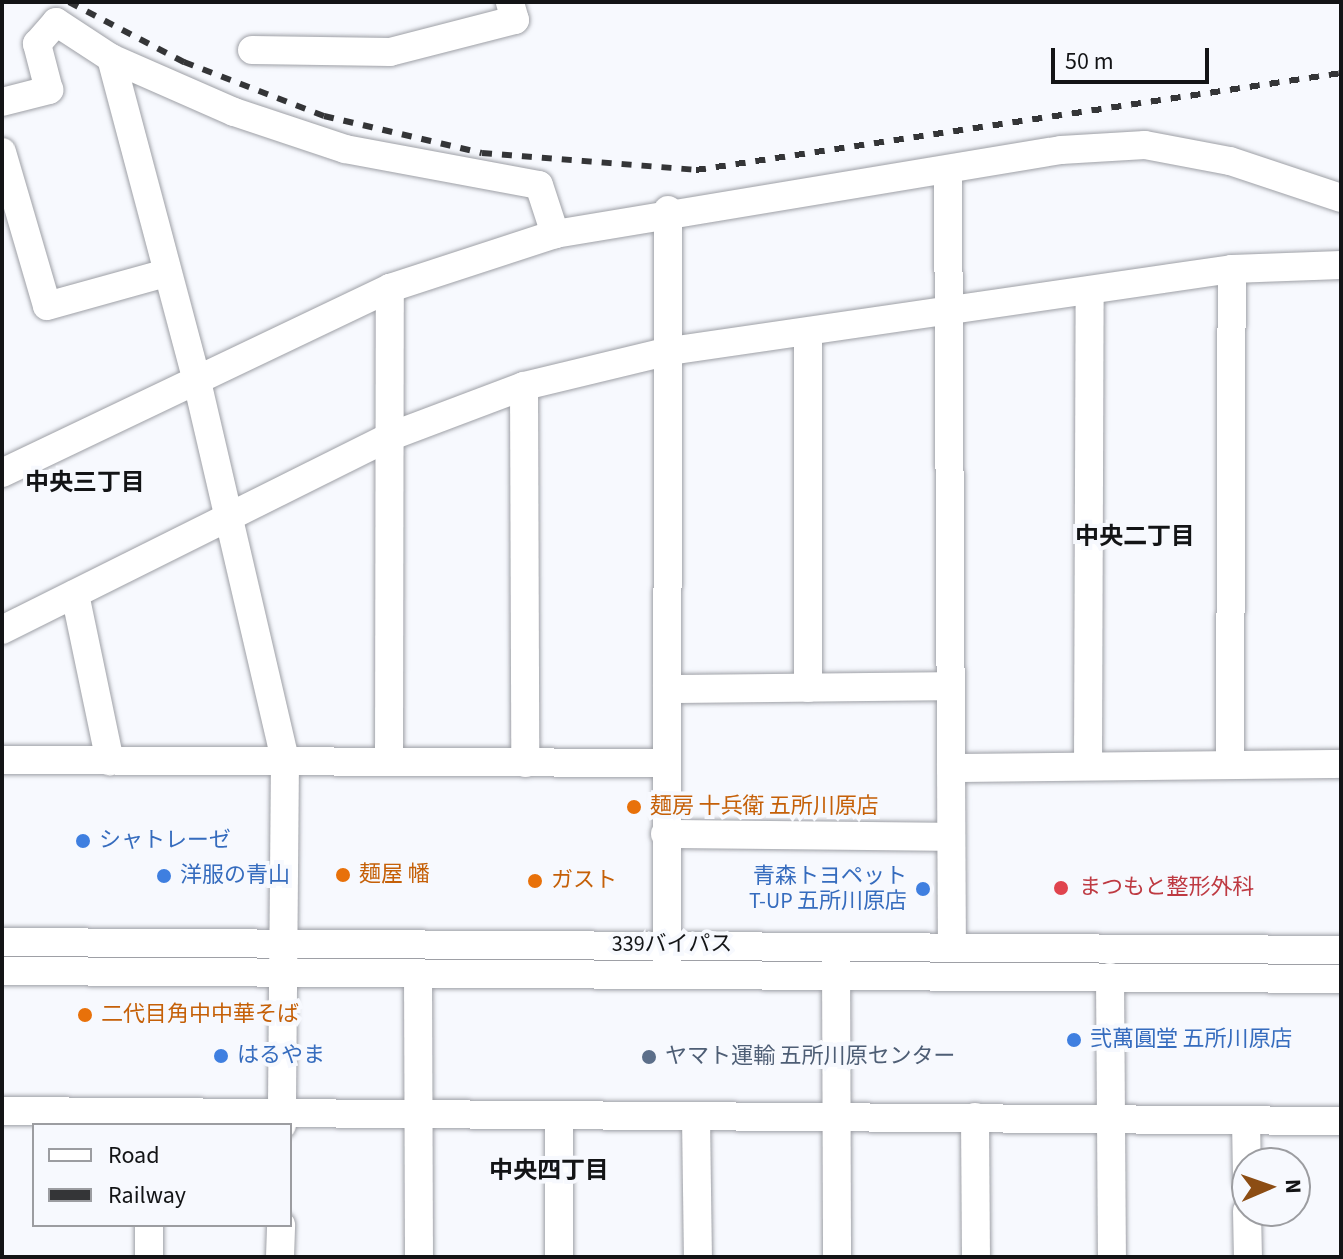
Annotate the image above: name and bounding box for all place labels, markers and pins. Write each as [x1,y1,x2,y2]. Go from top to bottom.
place label: 麺房 十兵衛 五所川原店 [650,794,879,820]
marker: 麺房 十兵衛 五所川原店 [625,798,643,816]
place label: シャトレーゼ [99,828,231,854]
marker: シャトレーゼ [74,832,92,850]
place label: 麺屋 幡 [359,862,429,888]
place label: 洋服の青山 [180,863,290,889]
place label: 青森トヨペット T-UP 五所川原店 [749,863,907,914]
marker: 麺屋 幡 [334,866,352,884]
marker: 洋服の青山 [155,867,173,885]
place label: ガスト [551,868,617,894]
marker: ガスト [526,872,544,890]
place label: まつもと整形外科 [1079,875,1255,901]
marker: まつもと整形外科 [1050,877,1072,899]
marker: 青森トヨペット T-UP 五所川原店 [914,880,932,898]
place label: 二代目角中中華そば [101,1002,299,1028]
marker: 二代目角中中華そば [76,1006,94,1024]
place label: 弐萬圓堂 五所川原店 [1090,1027,1292,1053]
marker: 弐萬圓堂 五所川原店 [1065,1031,1083,1049]
place label: はるやま [237,1043,325,1069]
place label: ヤマト運輸 五所川原センター [665,1044,955,1070]
marker: はるやま [212,1047,230,1065]
marker: ヤマト運輸 五所川原センター [640,1048,658,1066]

